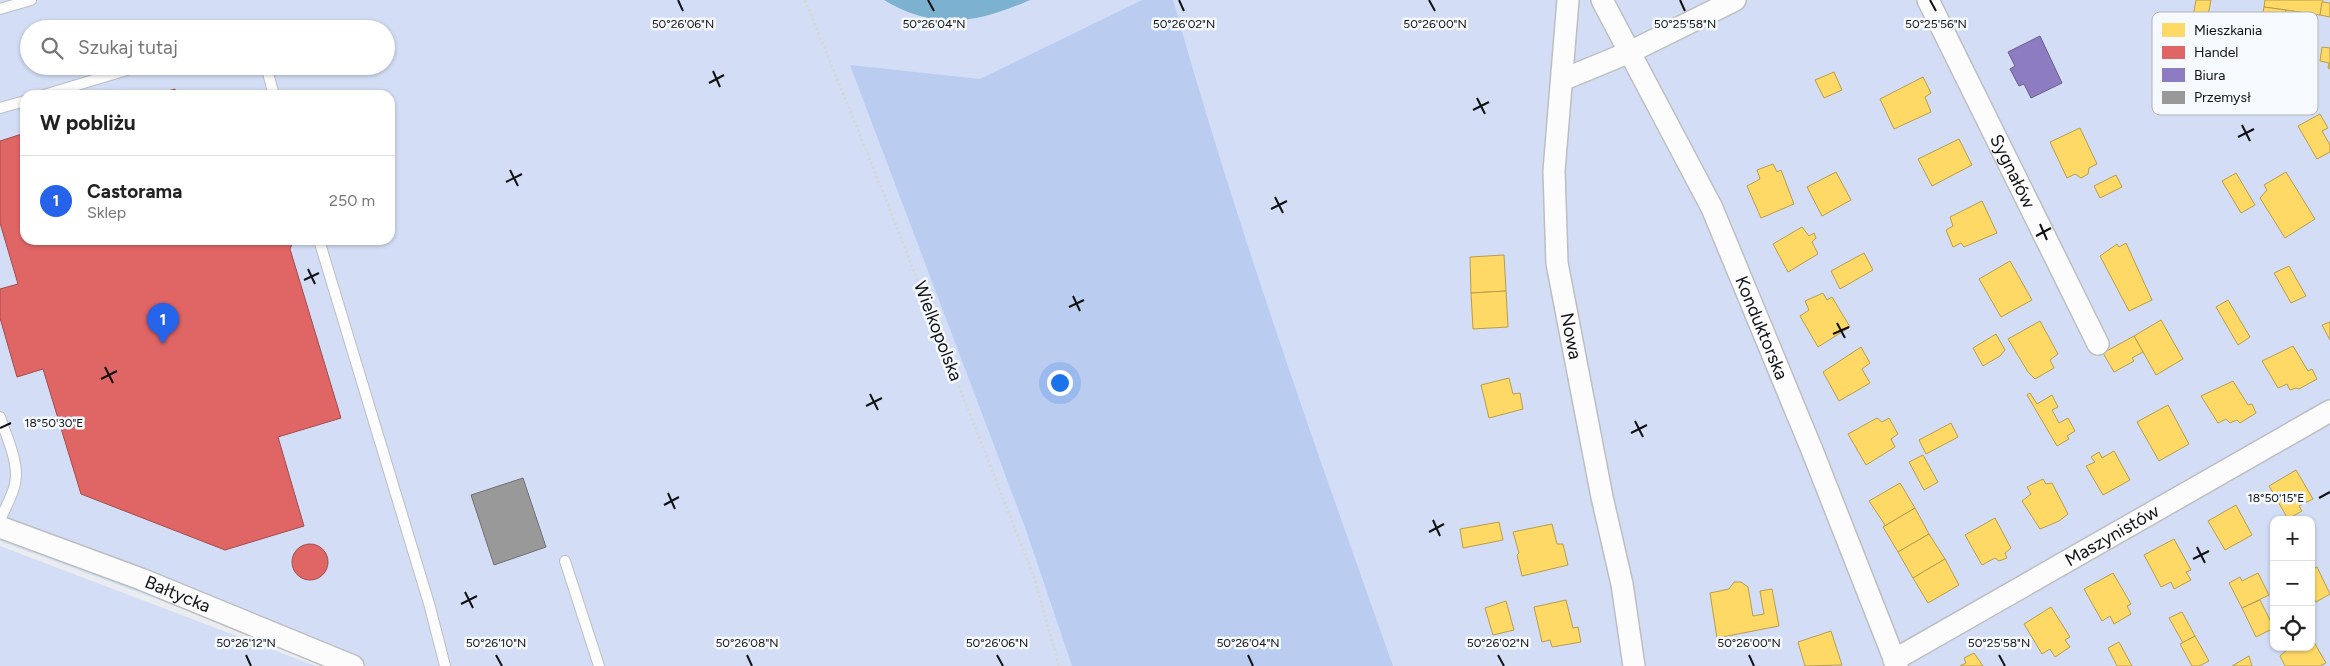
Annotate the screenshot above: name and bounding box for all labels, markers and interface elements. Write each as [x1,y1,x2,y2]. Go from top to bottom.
legend [2152,12,2318,115]
text: 50°26'06"N [652,17,714,31]
text: 50°26'04"N [902,17,966,31]
text: 50°26'02"N [1153,17,1215,31]
text: 50°26'00"N [1403,17,1467,31]
text: 50°25'58"N [1654,17,1716,31]
text: 50°25'56"N [1905,17,1967,31]
search box [20,20,395,75]
text: Mieszkania [2194,22,2262,39]
icon: search [38,34,66,62]
text: Szukaj tutaj [78,36,178,59]
text: Handel [2194,44,2238,61]
text: Biura [2194,67,2226,84]
text: Przemysł [2194,89,2251,106]
text: W pobliżu [40,110,136,135]
street label: Sygnałów [1985,131,2040,212]
text: Castorama [87,180,182,203]
text: 1 [53,191,59,210]
text: 250 m [329,191,375,210]
text: Sklep [87,203,126,222]
street label: Konduktorska [1730,273,1793,383]
street label: Wielkopolska [909,278,967,384]
pin: 1 [147,303,179,344]
street label: Nowa [1556,311,1586,361]
your location [1047,370,1073,396]
text: 18°50'30"E [25,416,83,430]
text: 18°50'15"E [2248,491,2304,505]
street label: Maszynistów [2061,500,2163,571]
map controls [2270,516,2315,651]
button: + [2270,516,2315,561]
button: − [2270,561,2315,606]
street label: Bałtycka [142,571,214,617]
button: locate [2270,606,2315,651]
text: 50°26'12"N [216,636,276,650]
text: 50°26'10"N [466,636,526,650]
text: 50°26'08"N [715,636,779,650]
text: 50°26'06"N [966,636,1028,650]
text: 50°26'04"N [1216,636,1280,650]
text: 50°26'02"N [1467,636,1529,650]
text: 50°26'00"N [1717,636,1781,650]
text: 50°25'58"N [1968,636,2030,650]

